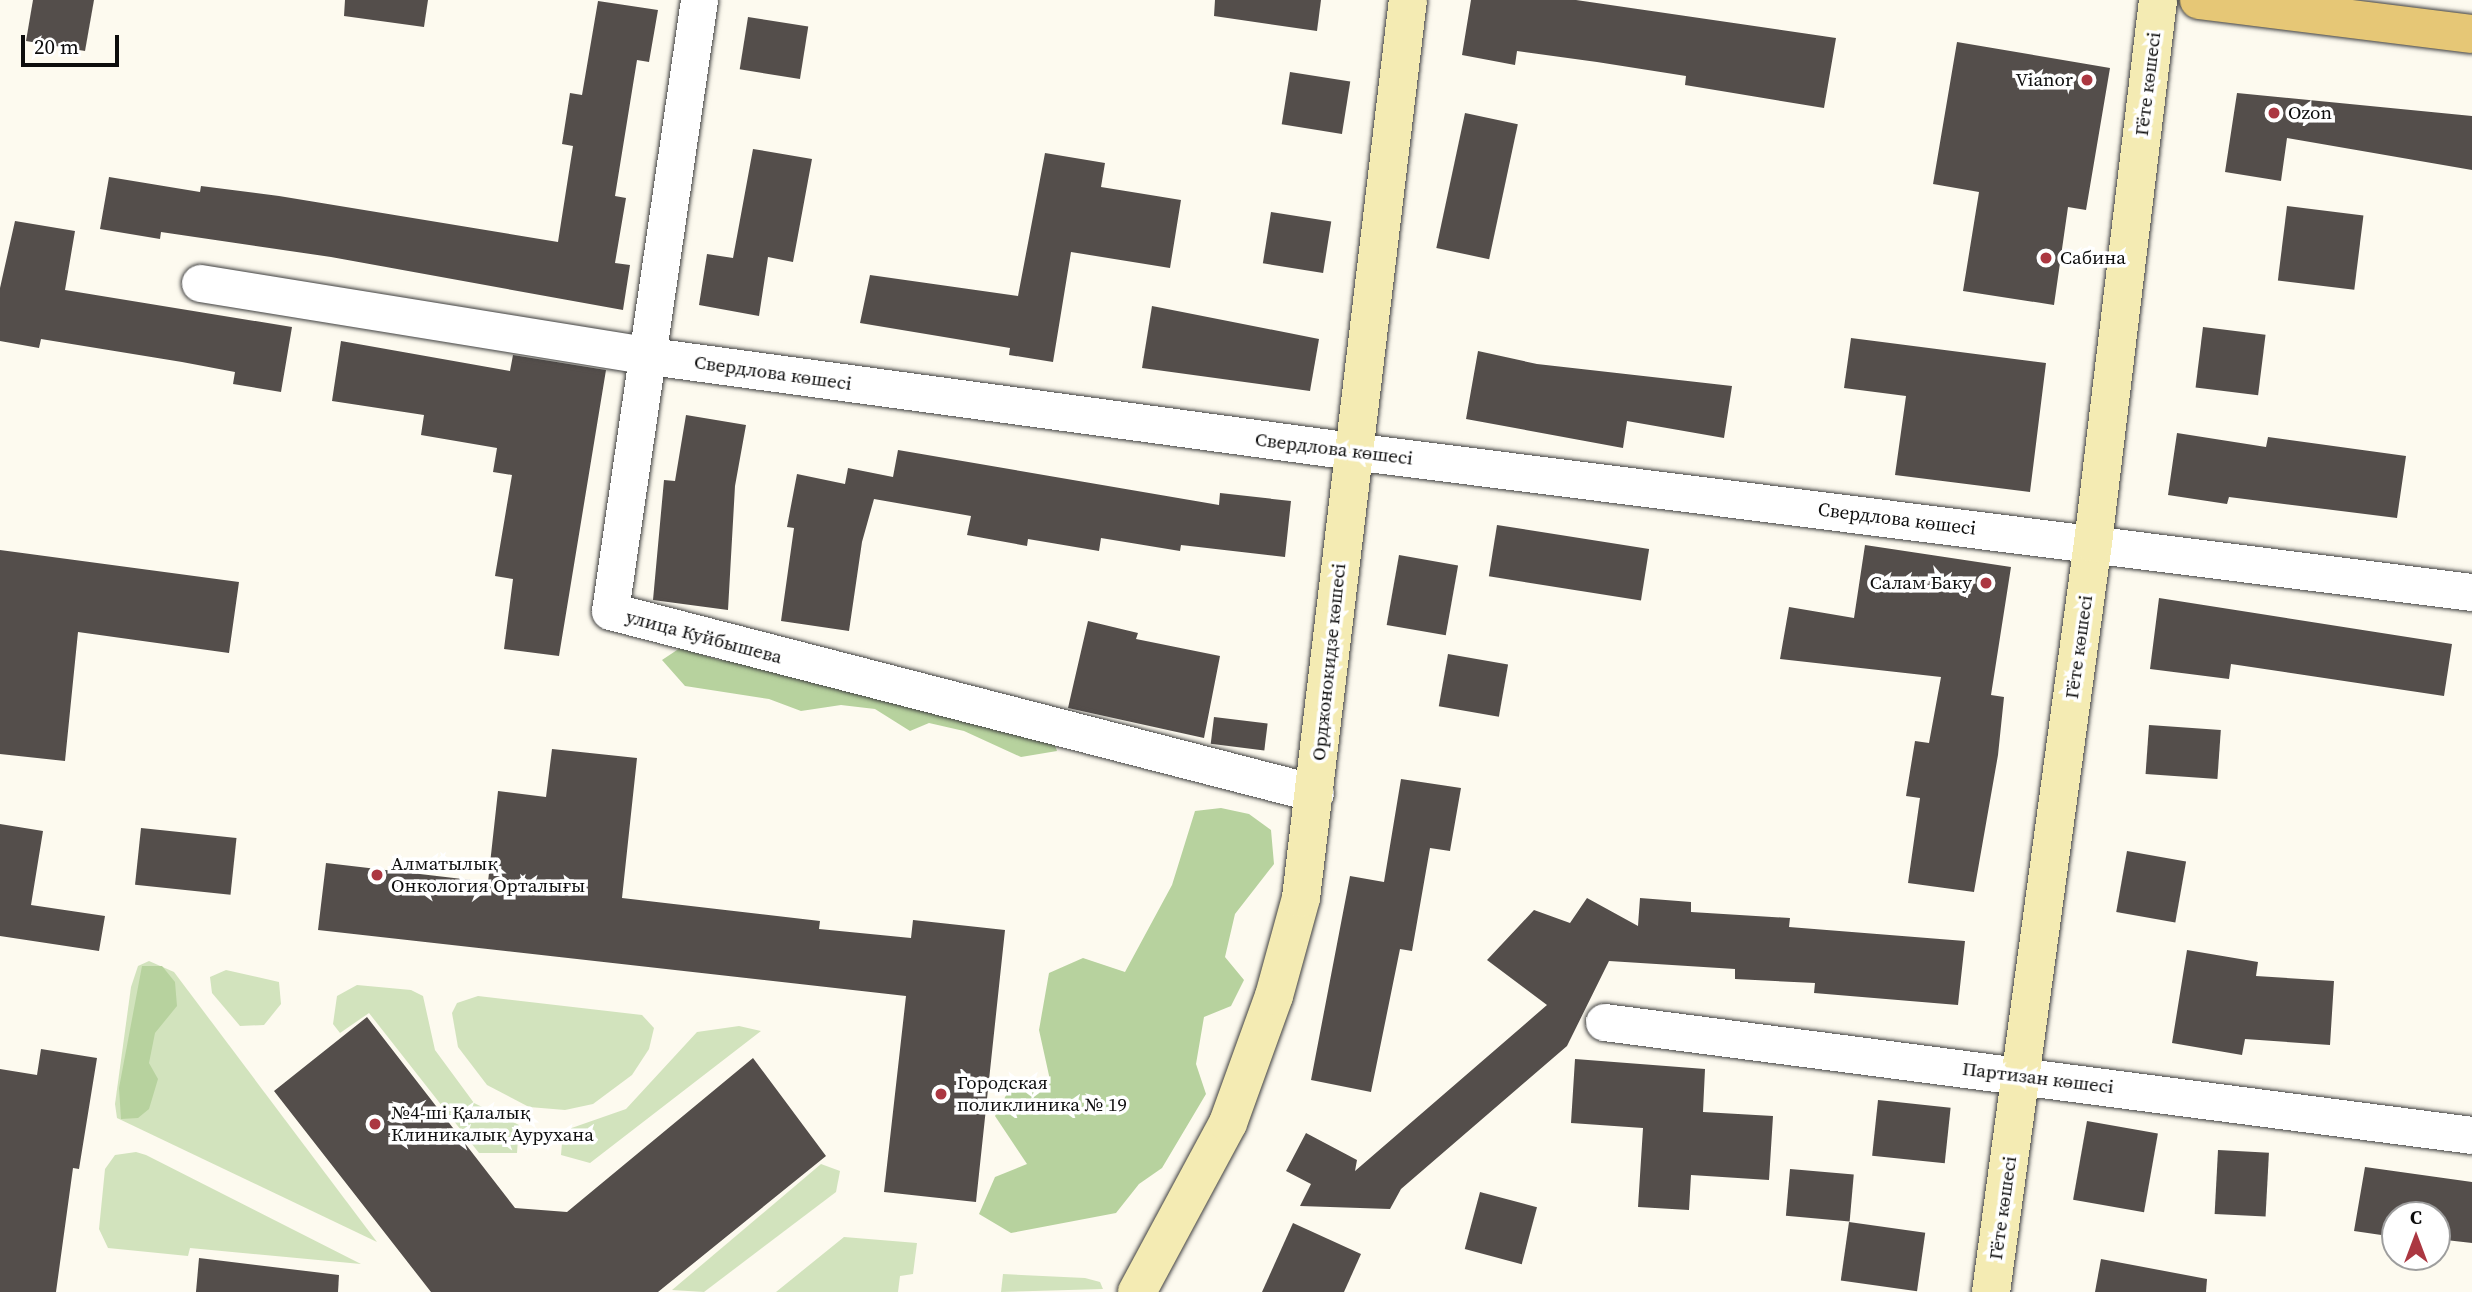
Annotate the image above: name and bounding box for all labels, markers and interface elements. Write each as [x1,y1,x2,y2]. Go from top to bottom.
scale bar [24,21,122,65]
street label: Гёте көшесі [2130,31,2166,137]
text: 20 m [34,32,79,61]
place label: Vianor [2016,69,2073,91]
marker: Vianor [2079,72,2095,88]
place label: Ozon [2288,102,2332,124]
marker: Ozon [2266,105,2282,121]
place label: Сабина [2060,247,2126,269]
marker: Сабина [2038,250,2054,266]
street label: Свердлова көшесі [693,351,853,395]
street label: Свердлова көшесі [1254,428,1414,470]
street label: Свердлова көшесі [1817,498,1977,540]
street label: Орджонокидзе көшесі [1307,562,1351,762]
place label: Салам Баку [1870,572,1972,594]
marker: Салам Баку [1978,575,1994,591]
street label: Гёте көшесі [2060,594,2098,700]
street label: улица Куйбышева [623,605,785,669]
place label: Алматылық Онкология Орталығы [391,853,585,897]
marker: Алматылық Онкология Орталығы [369,867,385,883]
street label: Партизан көшесі [1961,1057,2115,1099]
place label: Городская поликлиника № 19 [957,1072,1127,1116]
marker: Городская поликлиника № 19 [931,1084,951,1104]
place label: №4-ші Қалалық Клиникалық Аурухана [391,1102,594,1146]
marker: №4-ші Қалалық Клиникалық Аурухана [365,1114,385,1134]
street label: Гёте көшесі [1984,1155,2022,1261]
north arrow [2381,1201,2451,1271]
text: С [2410,1204,2422,1230]

